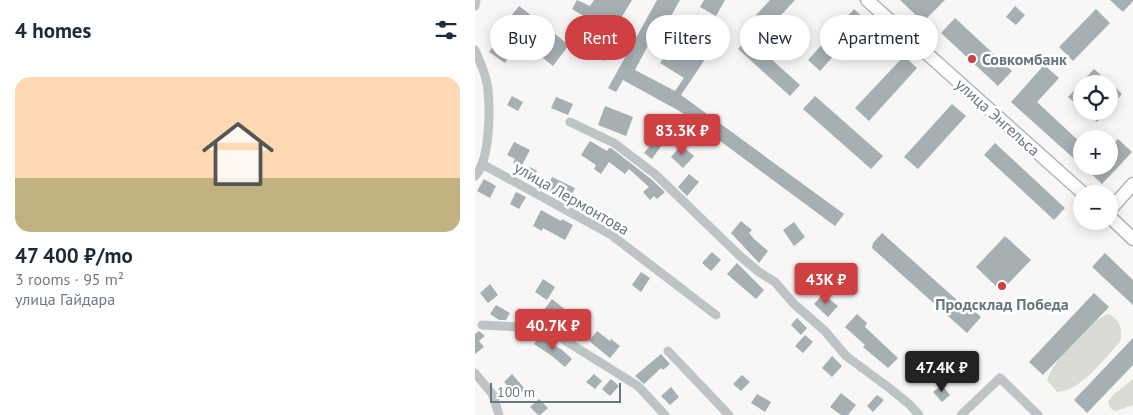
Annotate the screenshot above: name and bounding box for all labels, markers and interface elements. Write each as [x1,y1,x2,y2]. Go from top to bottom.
chip: Buy [490,15,555,60]
chip: Rent [565,15,636,60]
chip: Filters [646,15,730,60]
chip: New [740,15,810,60]
chip: Apartment [820,15,938,60]
icon: filters [432,16,460,44]
text: 4 homes [15,17,91,44]
place label: Совкомбанк [982,49,1067,69]
marker: Совкомбанк [966,53,978,65]
street label: улица Энгельса [952,74,1044,160]
map controls [1073,75,1118,230]
button: locate [1073,75,1118,120]
icon: home [193,109,283,199]
pin: 83.3K ₽ [636,114,728,156]
text: 83.3K ₽ [655,120,709,140]
button: + [1073,130,1118,175]
street label: улица Лермонтова [511,157,633,239]
button: − [1073,185,1118,230]
text: 47 400 ₽/mo [15,242,133,269]
pin: 43K ₽ [791,262,861,305]
text: 3 rooms · 95 m² [15,269,124,289]
text: 43K ₽ [806,269,846,289]
marker: Продсклад Победа [996,280,1008,292]
text: улица Гайдара [15,289,115,309]
place label: Продсклад Победа [935,294,1069,314]
pin: 40.7K ₽ [507,308,599,351]
text: 40.7K ₽ [526,315,580,335]
pin: 47.4K ₽ [896,350,988,393]
text: 47.4K ₽ [916,357,968,377]
scale bar [490,380,621,403]
text: 100 m [497,383,535,401]

